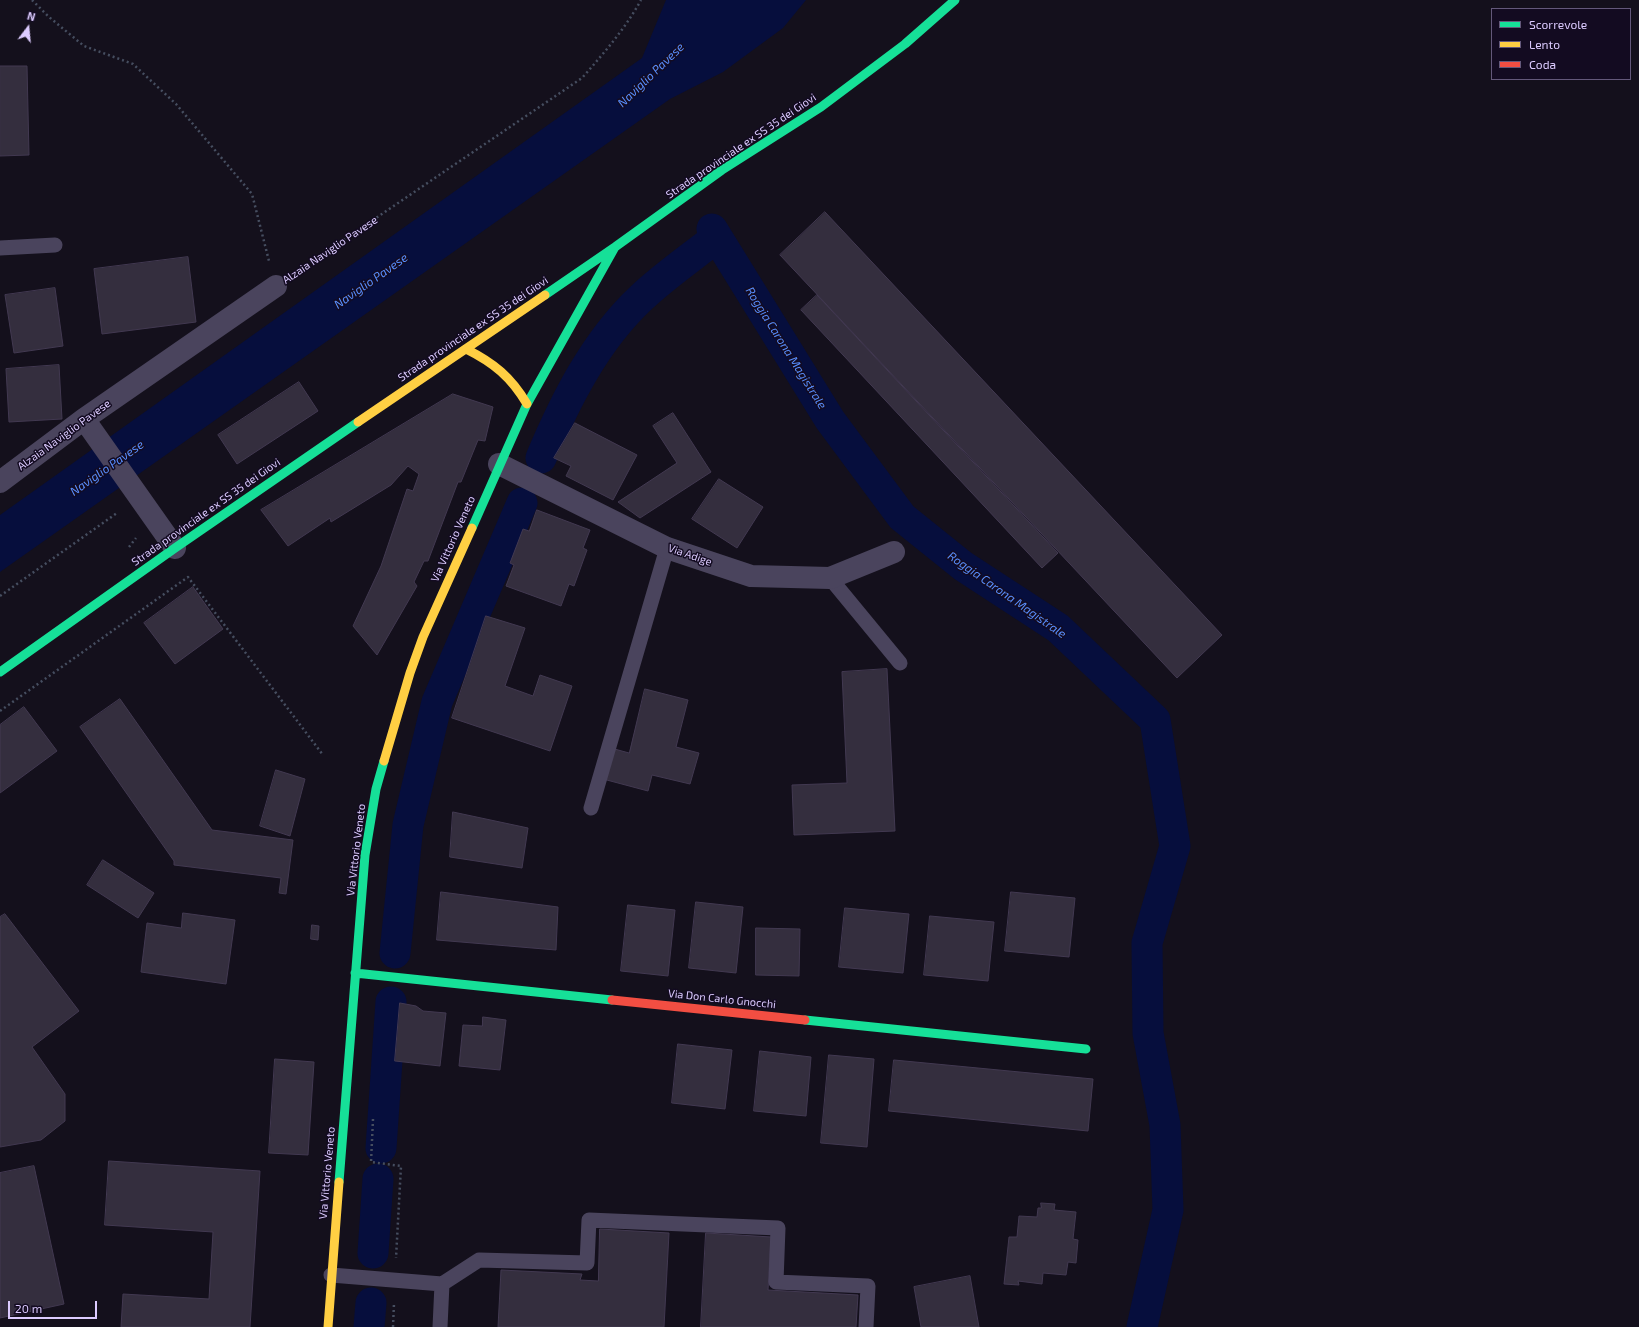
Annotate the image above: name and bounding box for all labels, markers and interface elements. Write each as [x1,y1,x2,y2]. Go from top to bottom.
north arrow [8,8,48,48]
legend [1491,8,1631,80]
text: N [26,9,37,23]
text: Scorrevole [1529,17,1587,31]
text: Lento [1529,37,1560,51]
water label: Naviglio Pavese [615,40,687,110]
text: Coda [1529,57,1556,71]
street label: Strada provinciale ex SS 35 dei Giovi [663,91,819,201]
street label: Alzaia Naviglio Pavese [280,213,380,287]
water label: Naviglio Pavese [331,250,411,312]
street label: Strada provinciale ex SS 35 dei Giovi [395,274,551,384]
water label: Roggia Carona Magistrale [742,284,830,412]
street label: Alzaia Naviglio Pavese [15,397,113,473]
water label: Naviglio Pavese [67,437,147,499]
street label: Strada provinciale ex SS 35 dei Giovi [129,455,283,569]
street label: Via Vittorio Veneto [428,494,478,584]
street label: Via Adige [666,541,714,569]
water label: Roggia Carona Magistrale [945,549,1069,641]
street label: Via Vittorio Veneto [344,803,368,897]
street label: Via Don Carlo Gnocchi [667,987,777,1011]
street label: Via Vittorio Veneto [316,1126,338,1220]
scale bar [10,1293,99,1319]
text: 20 m [15,1301,42,1315]

